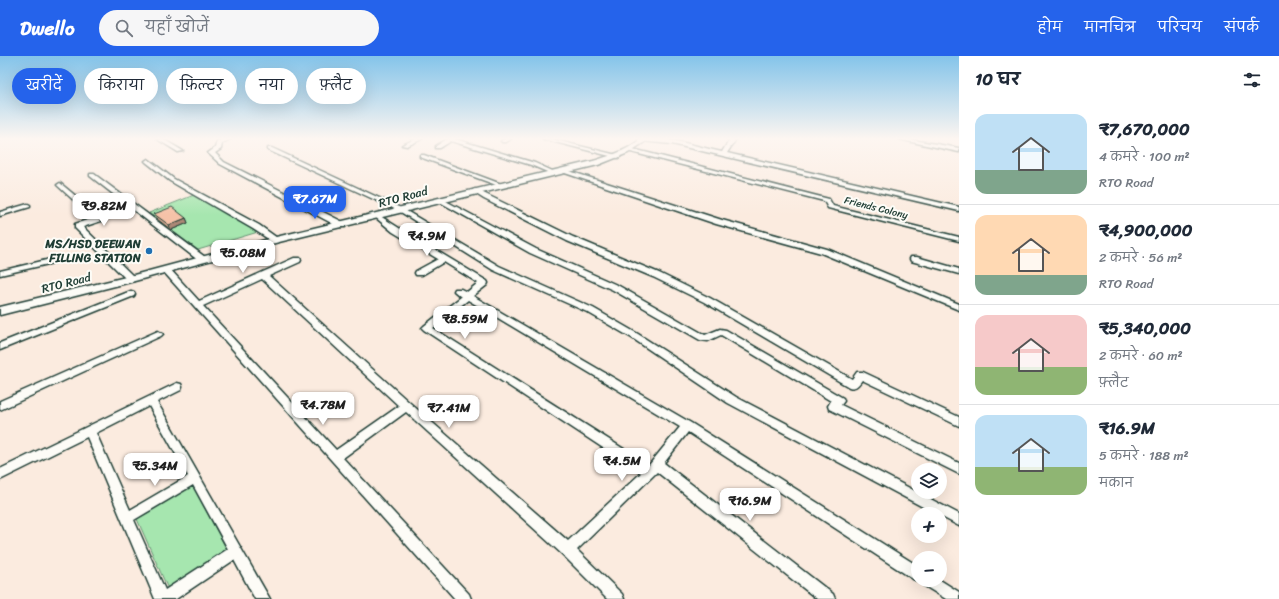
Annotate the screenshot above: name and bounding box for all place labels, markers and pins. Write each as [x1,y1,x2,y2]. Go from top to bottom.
pin: ₹7.67M [282,186,348,220]
pin: ₹9.82M [71,193,137,227]
pin: ₹4.9M [399,223,455,257]
place label: MS/HSD DEEWAN FILLING STATION [44,233,142,269]
pin: ₹5.08M [210,240,276,274]
marker: MS/HSD DEEWAN FILLING STATION [144,246,154,256]
pin: ₹8.59M [432,306,498,340]
pin: ₹4.78M [290,392,356,426]
pin: ₹7.41M [416,395,482,429]
pin: ₹4.5M [594,448,650,482]
pin: ₹5.34M [122,453,188,487]
pin: ₹16.9M [717,488,783,522]

